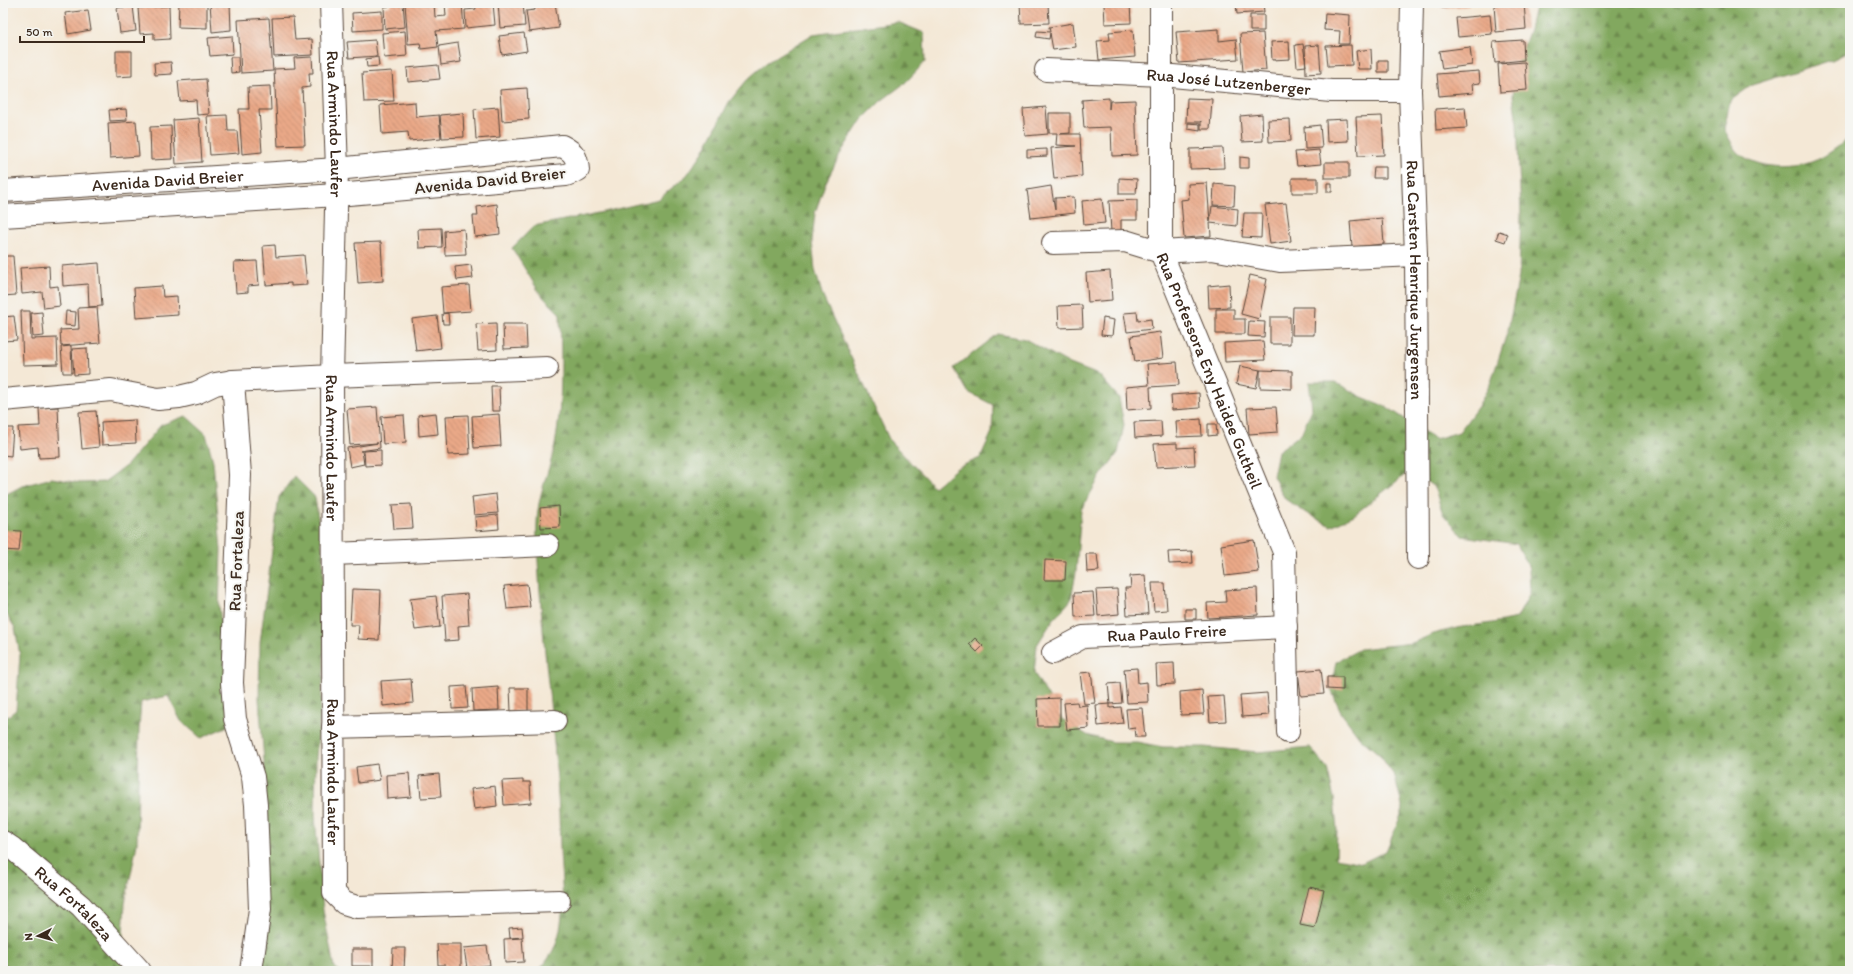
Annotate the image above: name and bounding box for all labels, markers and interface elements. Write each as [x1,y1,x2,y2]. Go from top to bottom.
scale bar [20,18,144,44]
text: 50 m [26,25,52,39]
street label: Rua Armindo Laufer [323,50,347,198]
street label: Rua José Lutzenberger [1146,64,1312,99]
street label: Rua Carsten Henrique Jurgensen [1403,160,1427,400]
street label: Avenida David Breier [413,162,567,198]
street label: Avenida David Breier [91,165,244,195]
street label: Rua Professora Eny Haidee Gutheil [1152,249,1267,492]
street label: Rua Armindo Laufer [322,374,343,522]
street label: Rua Fortaleza [224,510,248,612]
street label: Rua Paulo Freire [1107,620,1227,646]
street label: Rua Armindo Laufer [323,698,344,846]
street label: Rua Fortaleza [31,861,118,945]
north arrow [18,916,58,956]
text: N [22,933,35,941]

